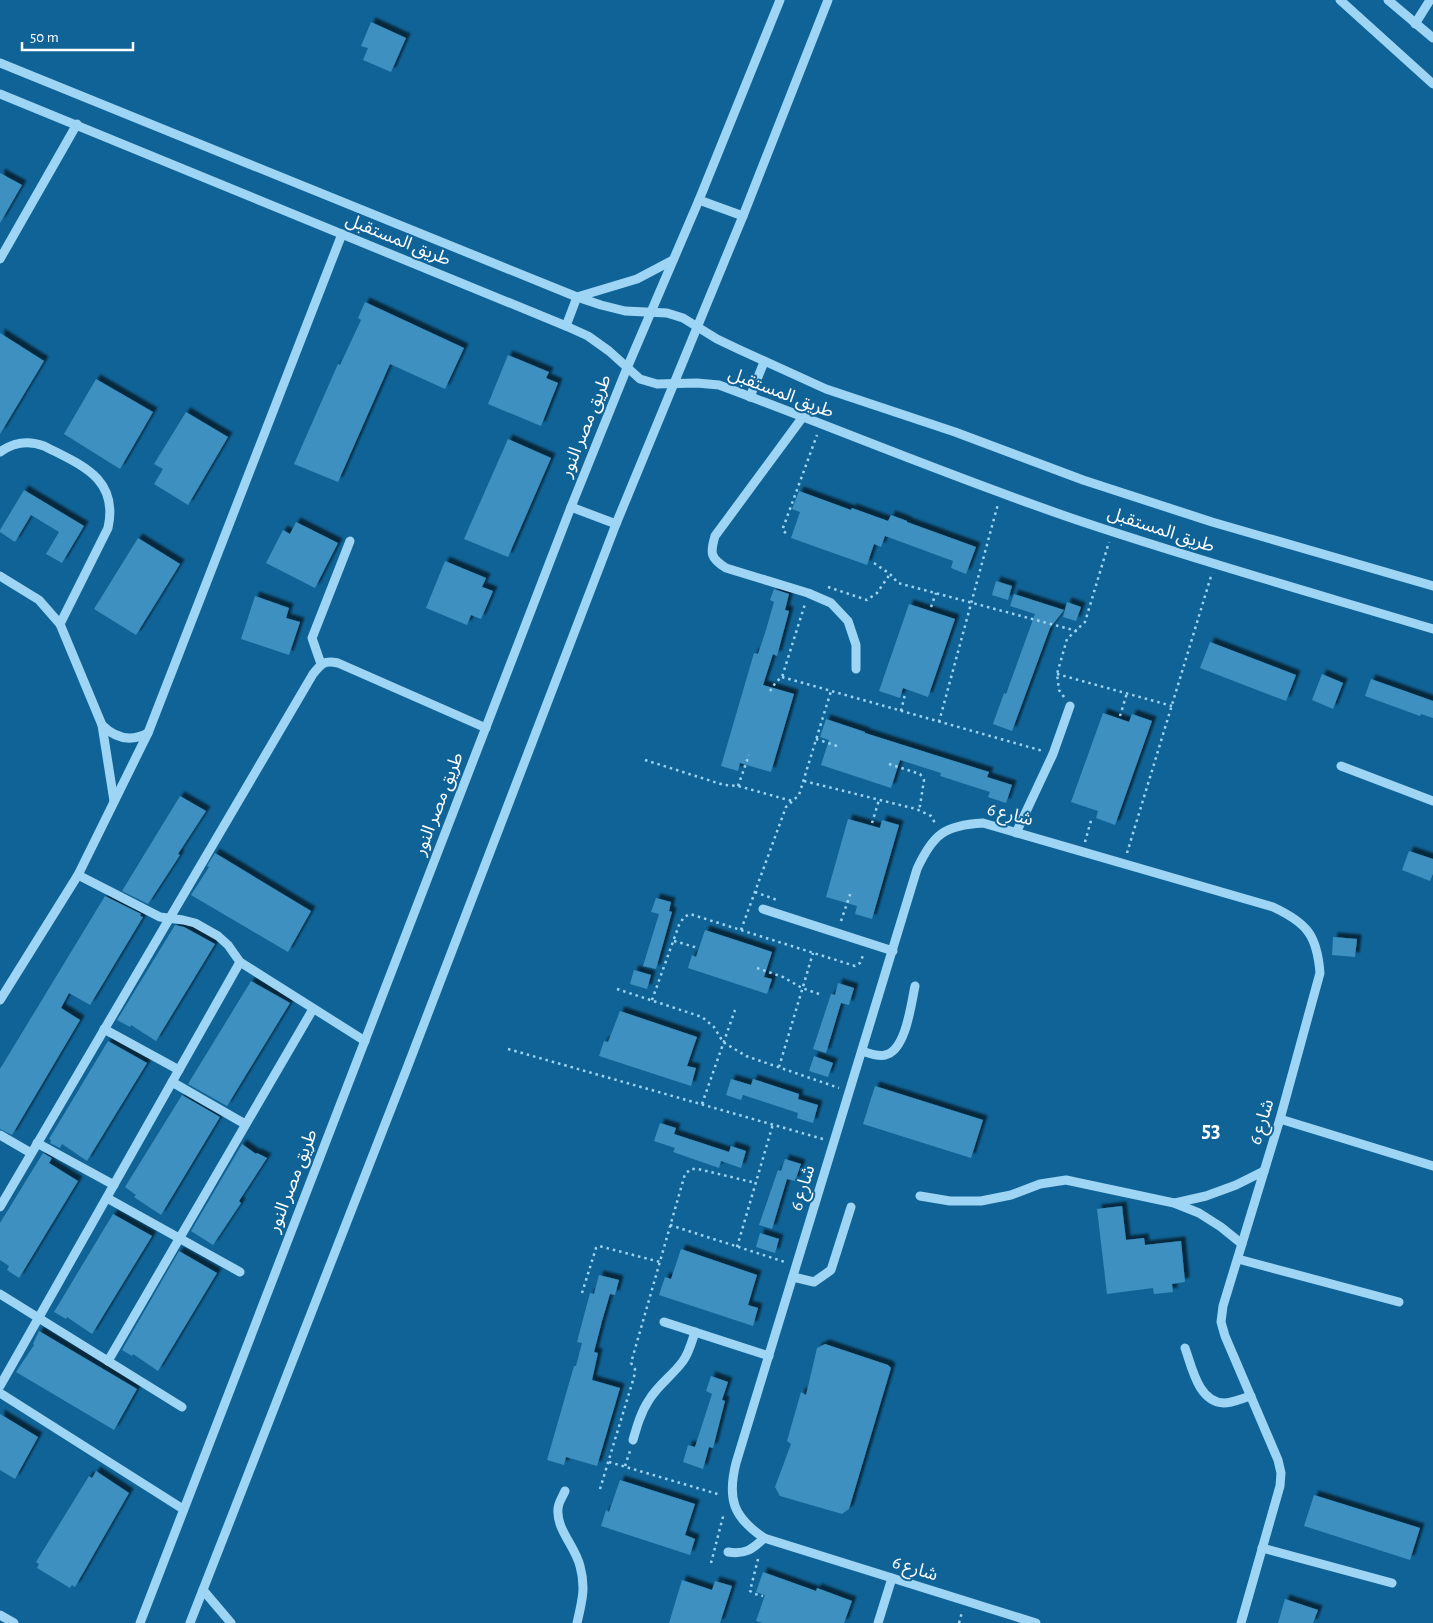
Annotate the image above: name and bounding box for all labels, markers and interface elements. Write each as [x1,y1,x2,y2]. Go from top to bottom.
scale bar [22,20,134,52]
text: 50 m [30,30,59,45]
street label: طريق المستقبل [343,211,453,270]
street label: طريق المستقبل [725,365,836,422]
street label: طريق مصر النور [557,372,616,481]
street label: طريق المستقبل [1105,504,1217,557]
street label: طريق مصر النور [411,750,468,859]
street label: شارع 6 [984,801,1035,833]
street label: شارع 6 [1247,1097,1281,1148]
district label: 53 [1202,1119,1221,1141]
street label: طريق مصر النور [265,1127,322,1236]
street label: شارع 6 [788,1163,822,1214]
street label: شارع 6 [889,1554,940,1588]

